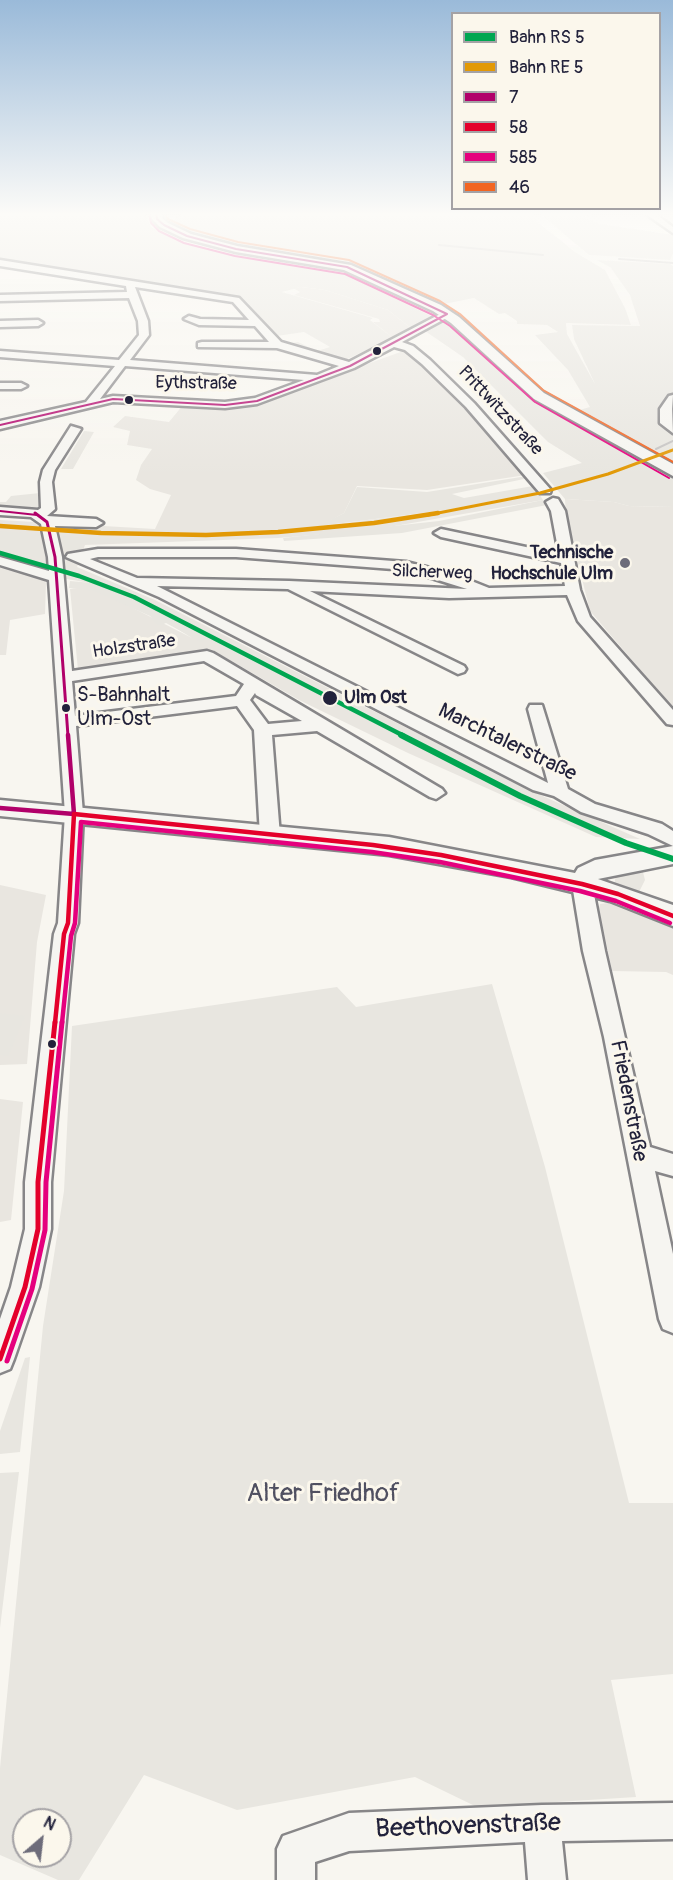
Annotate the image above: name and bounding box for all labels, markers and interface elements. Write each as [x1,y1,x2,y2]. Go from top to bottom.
legend [451,12,661,210]
text: Bahn RS 5 [509,26,585,49]
text: Bahn RE 5 [509,56,584,79]
text: 7 [509,86,519,109]
text: 58 [509,116,528,139]
text: 585 [509,146,538,169]
text: 46 [509,176,530,199]
unlabelled marker [371,345,383,357]
street label: Prittwitzstraße [453,362,547,460]
street label: Eythstraße [155,372,237,396]
unlabelled marker [123,394,135,406]
place label: Technische Hochschule Ulm [490,542,613,584]
marker: Technische Hochschule Ulm [618,556,632,570]
street label: Silcherweg [391,561,473,585]
street label: Holzstraße [91,630,177,664]
place label: S-Bahnhalt Ulm-Ost [77,684,170,731]
place label: Ulm Ost [344,687,407,709]
marker: Ulm Ost [321,689,339,707]
street label: Marchtalerstraße [434,699,580,787]
marker: S-Bahnhalt Ulm-Ost [60,702,72,714]
unlabelled marker [46,1038,58,1050]
street label: Friedenstraße [604,1038,652,1164]
park label: Alter Friedhof [246,1478,400,1510]
north arrow [12,1808,72,1868]
street label: Beethovenstraße [375,1808,561,1846]
text: N [40,1812,59,1835]

